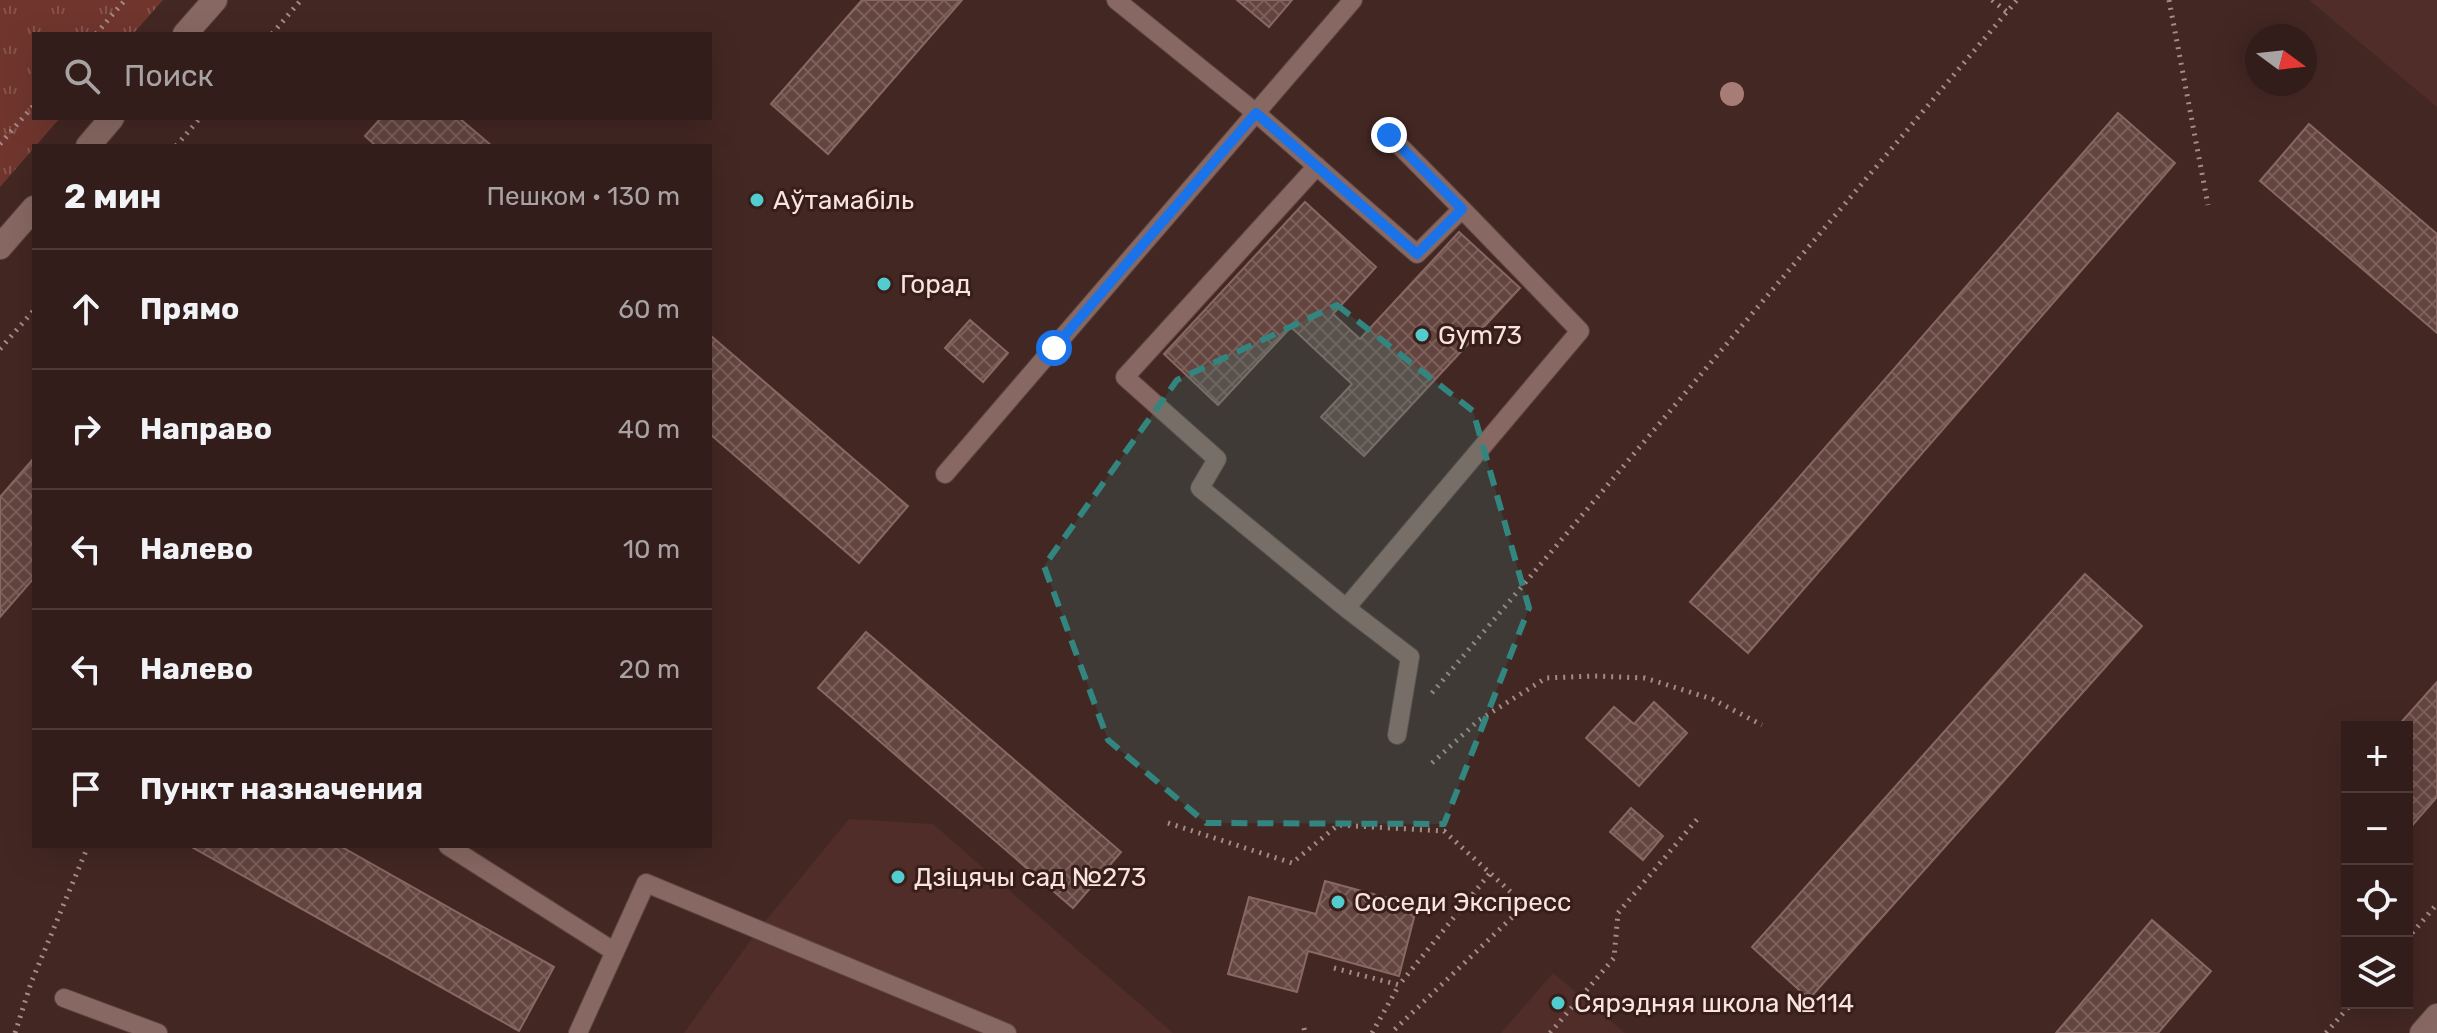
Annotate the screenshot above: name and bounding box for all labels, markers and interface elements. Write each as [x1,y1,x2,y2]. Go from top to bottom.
north arrow [2245,24,2317,96]
search box [32,32,712,120]
icon: search [60,54,104,98]
text: Поиск [124,58,214,94]
route end [1371,117,1407,153]
text: 2 мин [64,176,161,217]
text: Пешком · 130 m [486,181,680,212]
place label: Аўтамабіль [773,185,914,216]
marker: Аўтамабіль [748,191,766,209]
place label: Горад [900,269,971,300]
marker: Горад [875,275,893,293]
icon: ahead [64,287,108,331]
text: Прямо [140,291,239,327]
text: 60 m [618,294,680,325]
place label: Gym73 [1438,320,1522,351]
marker: Gym73 [1413,326,1431,344]
route start [1036,330,1072,366]
icon: right [64,407,108,451]
text: Направо [140,411,272,447]
text: 40 m [618,414,680,445]
icon: left [64,527,108,571]
text: Налево [140,531,253,567]
text: 10 m [623,534,680,565]
icon: left [64,647,108,691]
text: Налево [140,651,253,687]
text: 20 m [619,654,680,685]
map controls [2341,721,2413,1009]
button: + [2341,721,2413,793]
icon: arrive [64,767,108,811]
text: Пункт назначения [140,771,423,807]
button: − [2341,793,2413,865]
place label: Дзіцячы сад №273 [914,862,1146,893]
button: locate [2341,865,2413,937]
marker: Дзіцячы сад №273 [889,868,907,886]
place label: Соседи Экспресс [1354,887,1571,918]
marker: Соседи Экспресс [1329,893,1347,911]
button: layers [2341,937,2413,1009]
place label: Сярэдняя школа №114 [1574,988,1854,1019]
marker: Сярэдняя школа №114 [1549,994,1567,1012]

